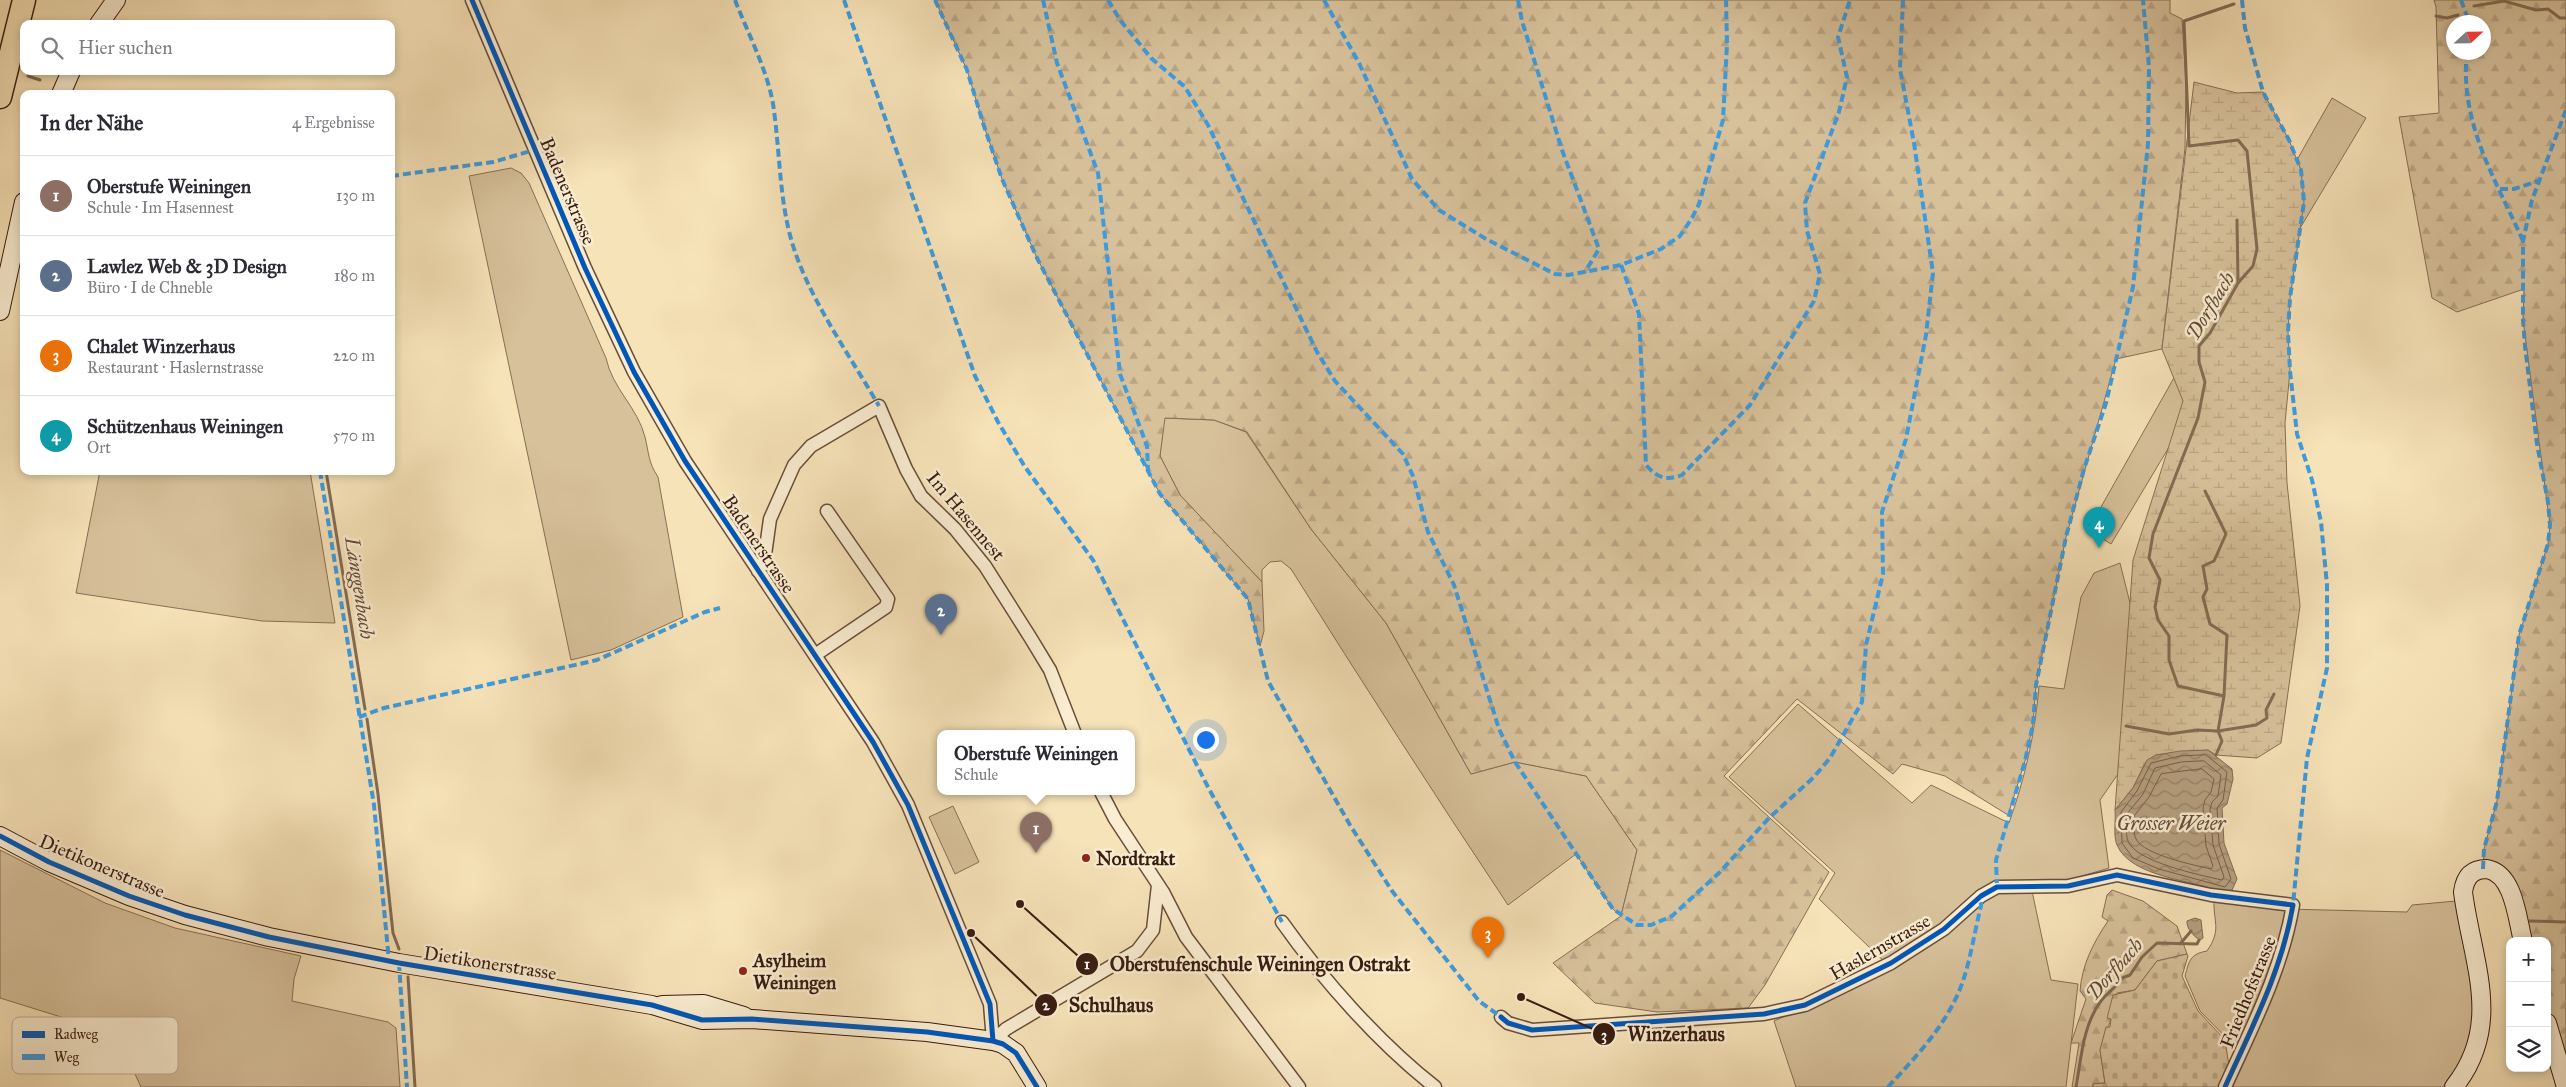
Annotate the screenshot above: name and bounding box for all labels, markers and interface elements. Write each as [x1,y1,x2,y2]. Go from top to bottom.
north arrow [2446,15,2491,60]
search box [20,20,395,75]
icon: search [38,34,66,62]
text: Hier suchen [78,36,172,59]
text: In der Nähe [40,110,143,136]
text: 4 Ergebnisse [292,113,375,132]
street label: Badenerstrasse [535,134,601,248]
text: Oberstufe Weiningen [87,175,251,198]
text: 1 [53,186,59,205]
text: 130 m [336,186,375,205]
text: Schule · Im Hasennest [87,198,234,217]
text: Lawlez Web & 3D Design [87,255,287,278]
text: 2 [52,266,60,285]
text: 180 m [334,266,375,285]
water label: Dorfbach [2180,268,2240,344]
text: Büro · I de Chneble [87,278,213,297]
text: Chalet Winzerhaus [87,335,235,358]
text: 3 [53,346,59,365]
text: 220 m [333,346,375,365]
text: Restaurant · Haslernstrasse [87,358,264,377]
text: Schützenhaus Weiningen [87,415,283,438]
text: 4 [52,426,60,445]
text: 570 m [333,426,375,445]
text: Ort [87,438,111,457]
street label: Im Hasennest [922,467,1010,566]
street label: Badenerstrasse [718,490,800,598]
pin: 4 [2083,507,2115,548]
water label: Länggenbach [340,534,380,641]
pin: 2 [925,594,957,635]
your location [1193,727,1219,753]
popup [937,730,1135,795]
text: Oberstufe Weiningen [954,742,1118,765]
text: Schule [954,765,998,784]
water label: Grosser Weier [2116,811,2227,835]
pin: 1 [1020,812,1052,853]
street label: Dietikonerstrasse [36,829,168,903]
place label: Nordtrakt [1096,847,1176,870]
marker: Nordtrakt [1080,852,1092,864]
street label: Haslernstrasse [1826,909,1934,985]
pin: 3 [1472,917,1504,958]
water label: Dorfbach [2080,933,2148,1005]
street label: Friedhofstrasse [2215,933,2281,1051]
map controls [2506,937,2551,1072]
button: + [2506,937,2551,982]
street label: Dietikonerstrasse [422,941,558,985]
callout: Oberstufenschule Weiningen Ostrakt [1075,946,1421,981]
place label: Asylheim Weiningen [751,949,837,995]
text: Oberstufenschule Weiningen Ostrakt [1110,952,1411,977]
text: 1 [1084,955,1090,973]
marker: Asylheim Weiningen [737,965,749,977]
button: − [2506,982,2551,1027]
callout: Schulhaus [1033,987,1163,1022]
text: Schulhaus [1069,993,1154,1017]
text: 2 [1042,996,1050,1014]
legend [12,1017,178,1074]
callout: Winzerhaus [1592,1017,1734,1052]
text: Winzerhaus [1627,1022,1726,1046]
text: Radweg [54,1026,99,1043]
text: 3 [1601,1026,1607,1045]
button: layers [2506,1027,2551,1072]
text: Weg [54,1049,80,1066]

